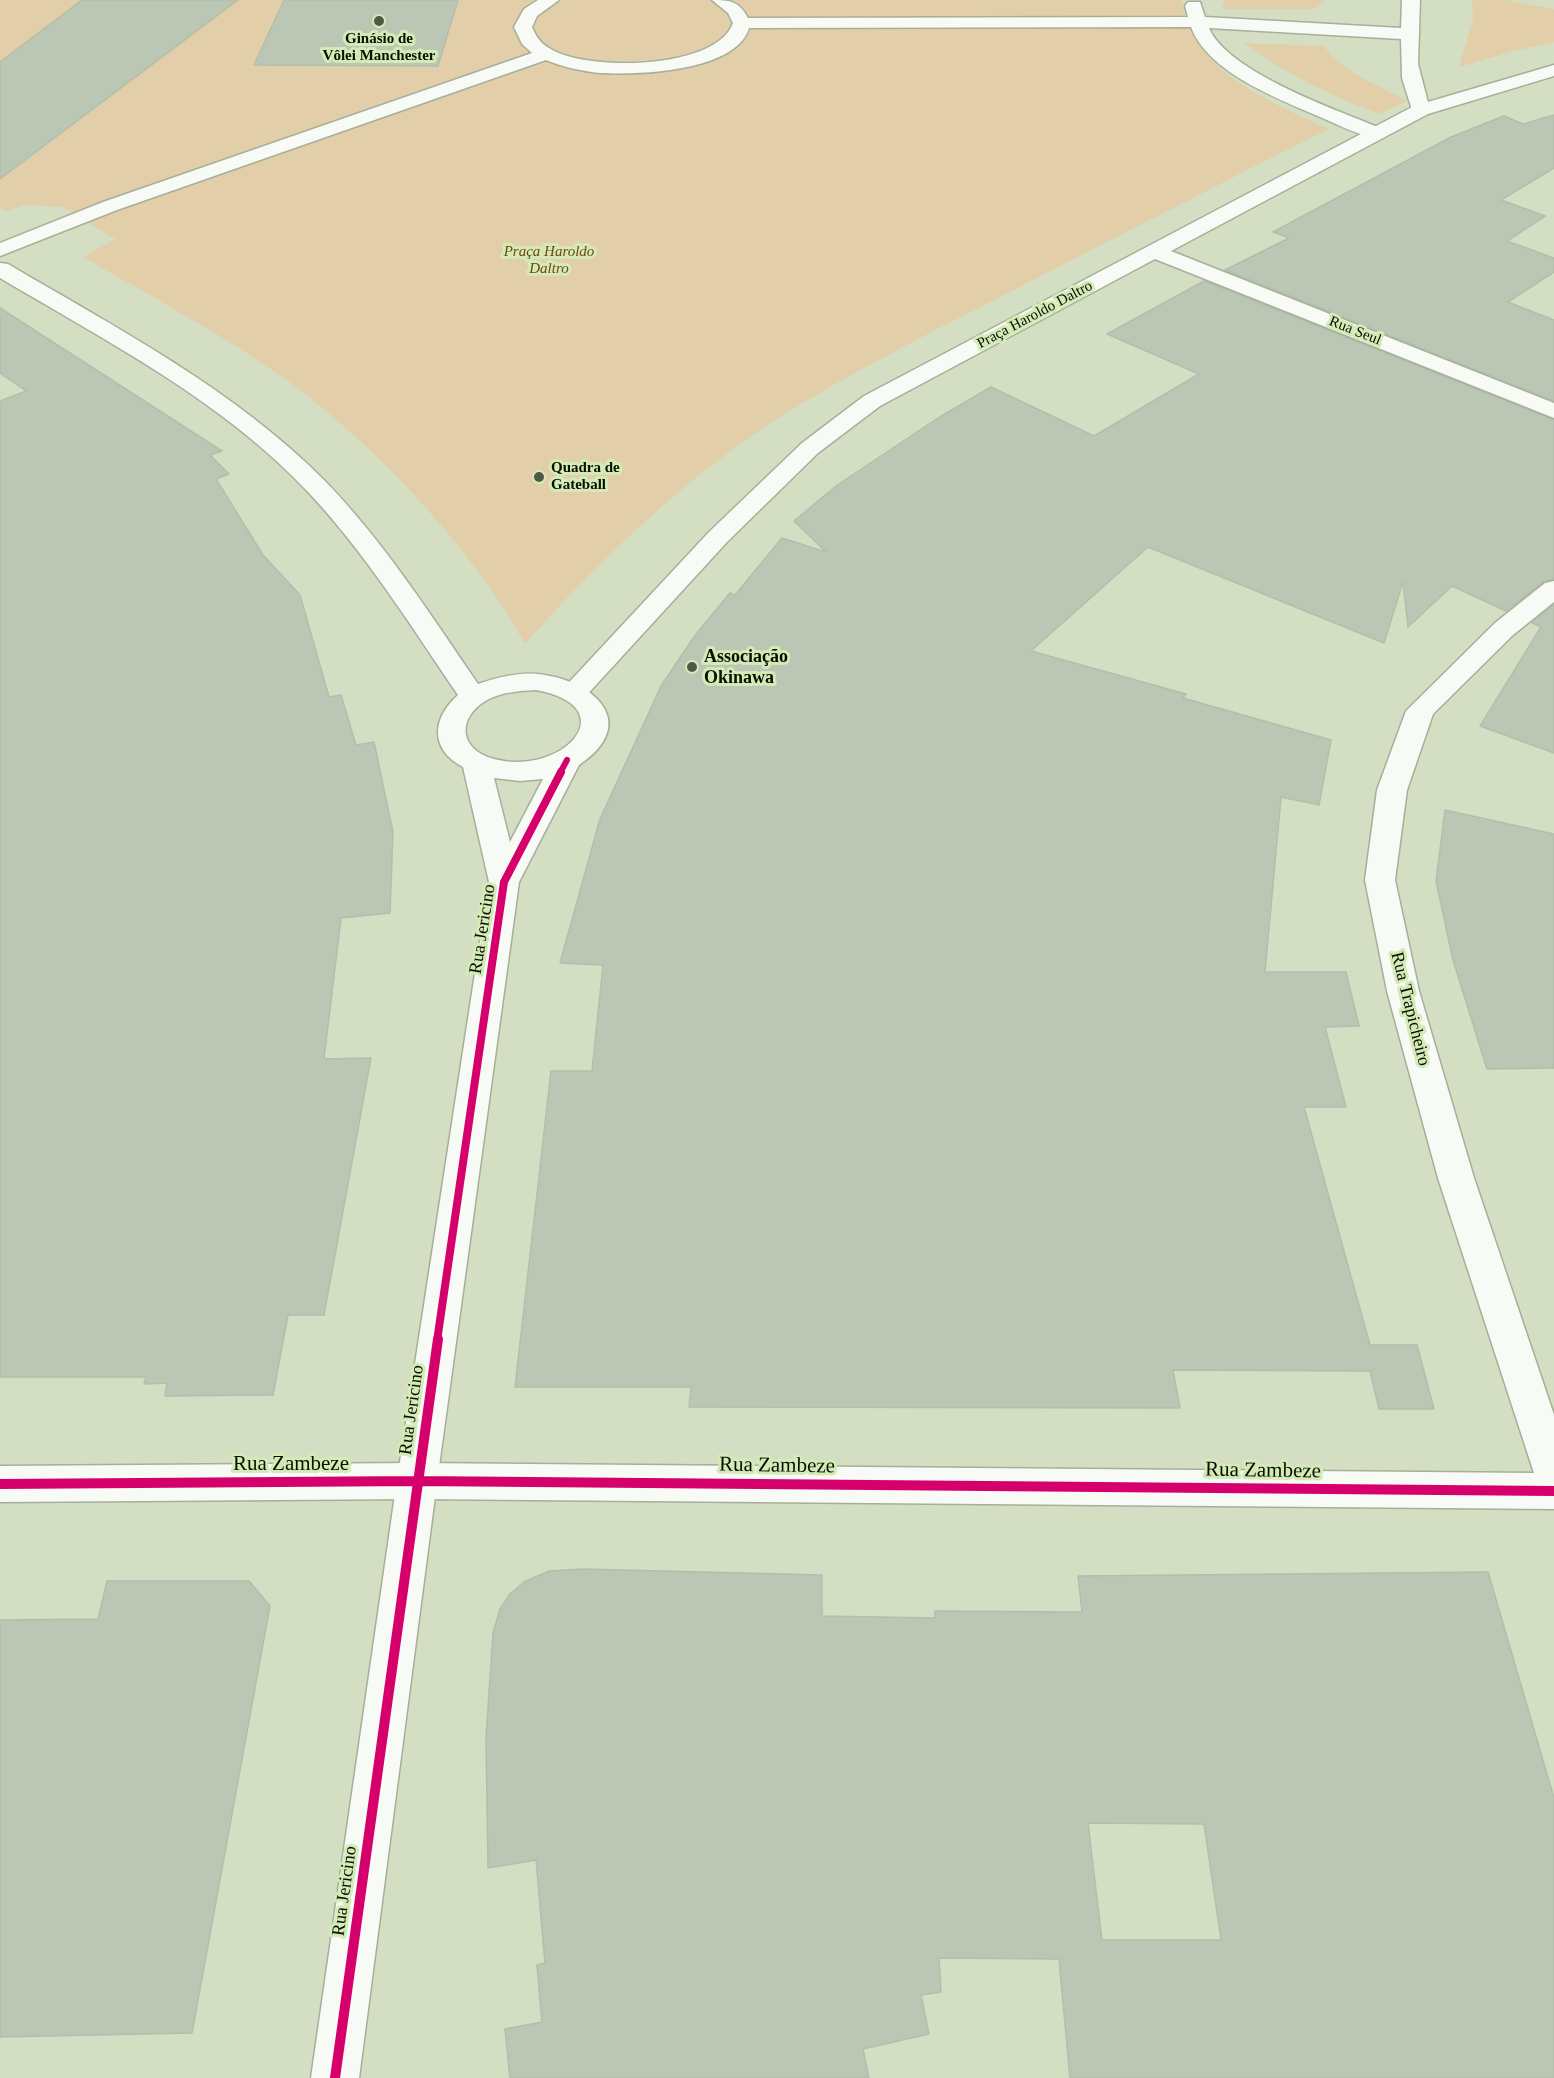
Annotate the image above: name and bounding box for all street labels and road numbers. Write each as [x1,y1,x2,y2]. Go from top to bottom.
street label: Praça Haroldo Daltro [974,277,1096,353]
street label: Rua Seul [1326,312,1384,350]
street label: Rua Jericino [465,883,501,975]
street label: Rua Trapicheiro [1385,950,1435,1068]
street label: Rua Jericino [395,1364,429,1456]
street label: Rua Zambeze [233,1451,349,1477]
street label: Rua Zambeze [719,1452,835,1480]
street label: Rua Zambeze [1205,1457,1321,1485]
street label: Rua Jericino [328,1845,362,1937]

